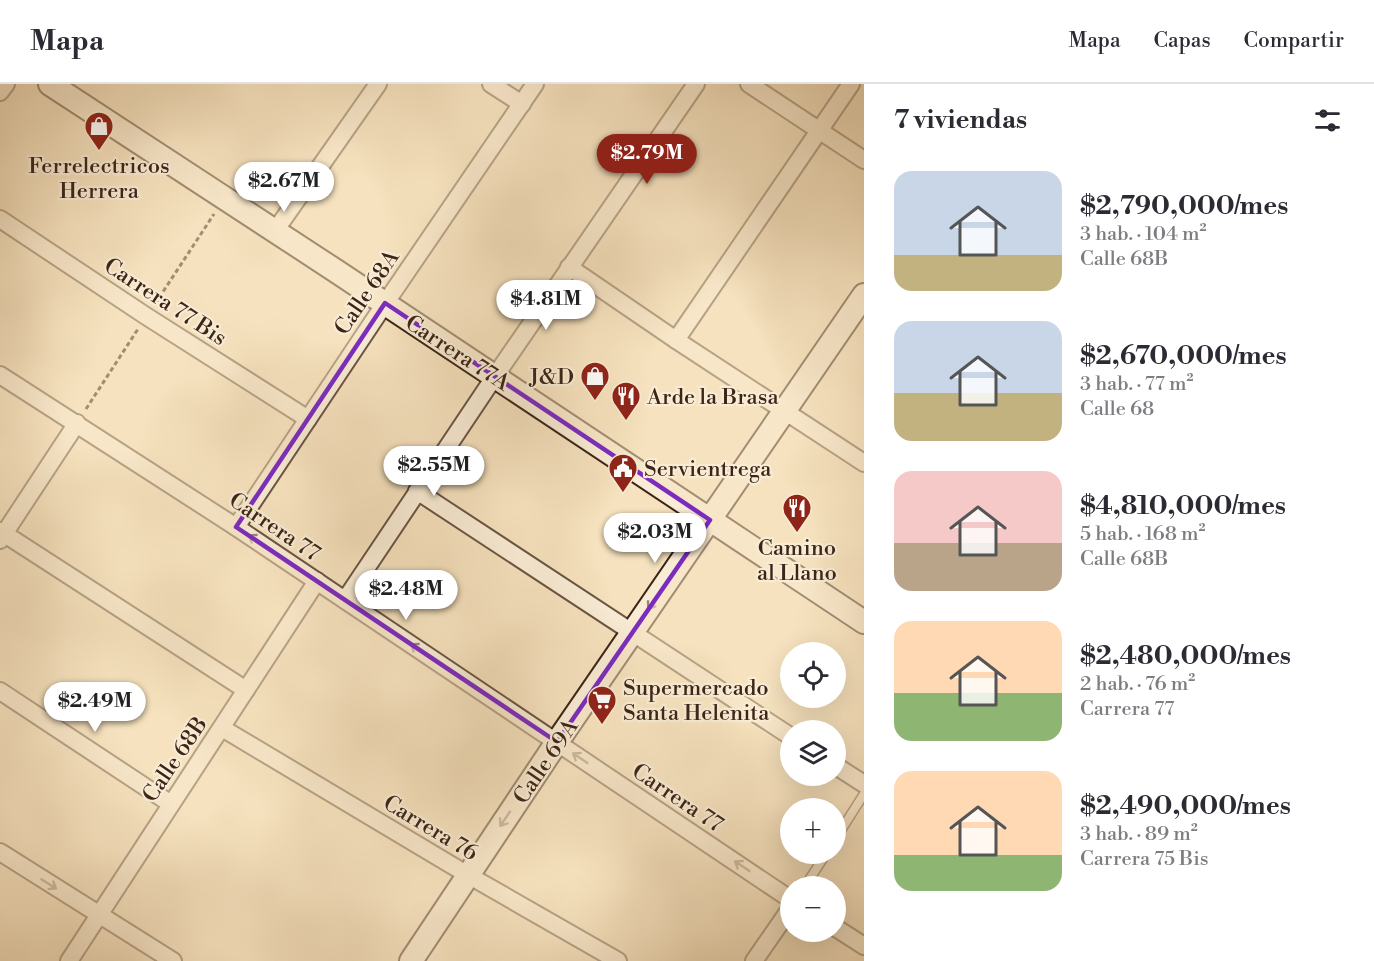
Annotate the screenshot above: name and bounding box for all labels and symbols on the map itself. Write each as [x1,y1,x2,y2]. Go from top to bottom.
shop icon: Ferrelectricos Herrera [83,110,115,152]
pin: $2.79M [598,134,696,185]
place label: Ferrelectricos Herrera [28,153,170,205]
pin: $2.67M [235,162,333,213]
street label: Calle 68A [329,244,406,341]
street label: Carrera 77 Bis [99,253,232,352]
pin: $4.81M [497,280,595,331]
street label: Carrera 77A [400,310,515,397]
shop icon: J&D [579,360,611,402]
place label: J&D [528,364,574,391]
restaurant icon: Arde la Brasa [610,380,642,422]
place label: Arde la Brasa [646,384,779,411]
pin: $2.55M [385,446,483,497]
public building icon: Servientrega [607,452,639,494]
place label: Servientrega [644,456,772,483]
street label: Carrera 77 [224,487,325,567]
restaurant icon: Camino al Llano [781,492,813,534]
pin: $2.03M [606,513,704,564]
one-way arrow [249,534,265,546]
place label: Camino al Llano [757,535,837,587]
pin: $2.48M [357,570,455,621]
one-way arrow [647,594,659,610]
one-way arrow [410,643,427,655]
place label: Supermercado Santa Helenita [623,675,770,727]
pin: $2.49M [46,682,144,733]
supermarket icon: Supermercado Santa Helenita [586,684,618,726]
street label: Calle 68B [137,712,214,808]
street label: Calle 69A [508,713,585,809]
one-way arrow [572,752,589,764]
street label: Carrera 77 [627,758,728,838]
street label: Carrera 76 [378,790,482,867]
one-way arrow [499,810,511,827]
one-way arrow [734,860,751,872]
one-way arrow [41,877,58,890]

